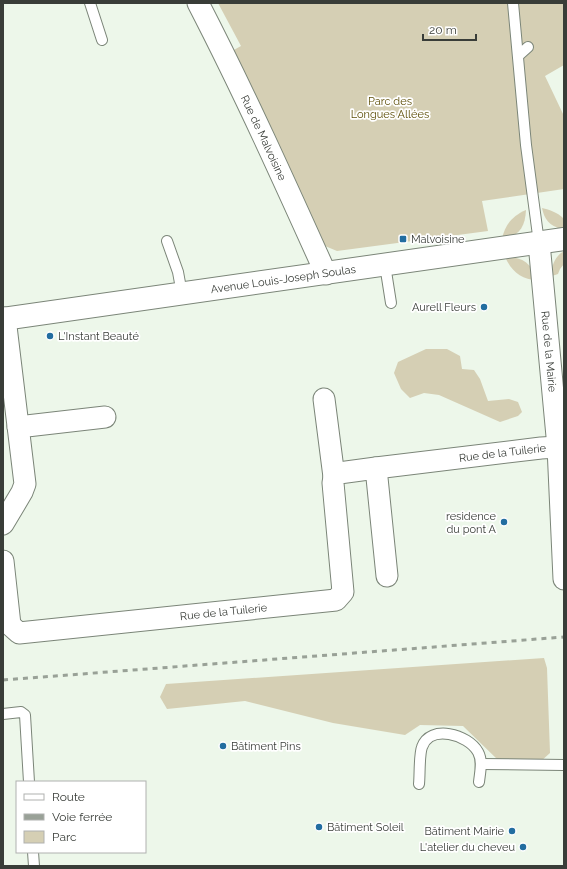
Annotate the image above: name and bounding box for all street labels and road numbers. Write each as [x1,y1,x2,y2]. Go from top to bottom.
street label: Rue de Malvoisine [238,93,289,183]
street label: Avenue Louis-Joseph Soulas [210,262,357,296]
street label: Rue de la Mairie [539,310,559,393]
street label: Rue de la Tuilerie [458,441,547,464]
street label: Rue de la Tuilerie [179,601,268,623]

